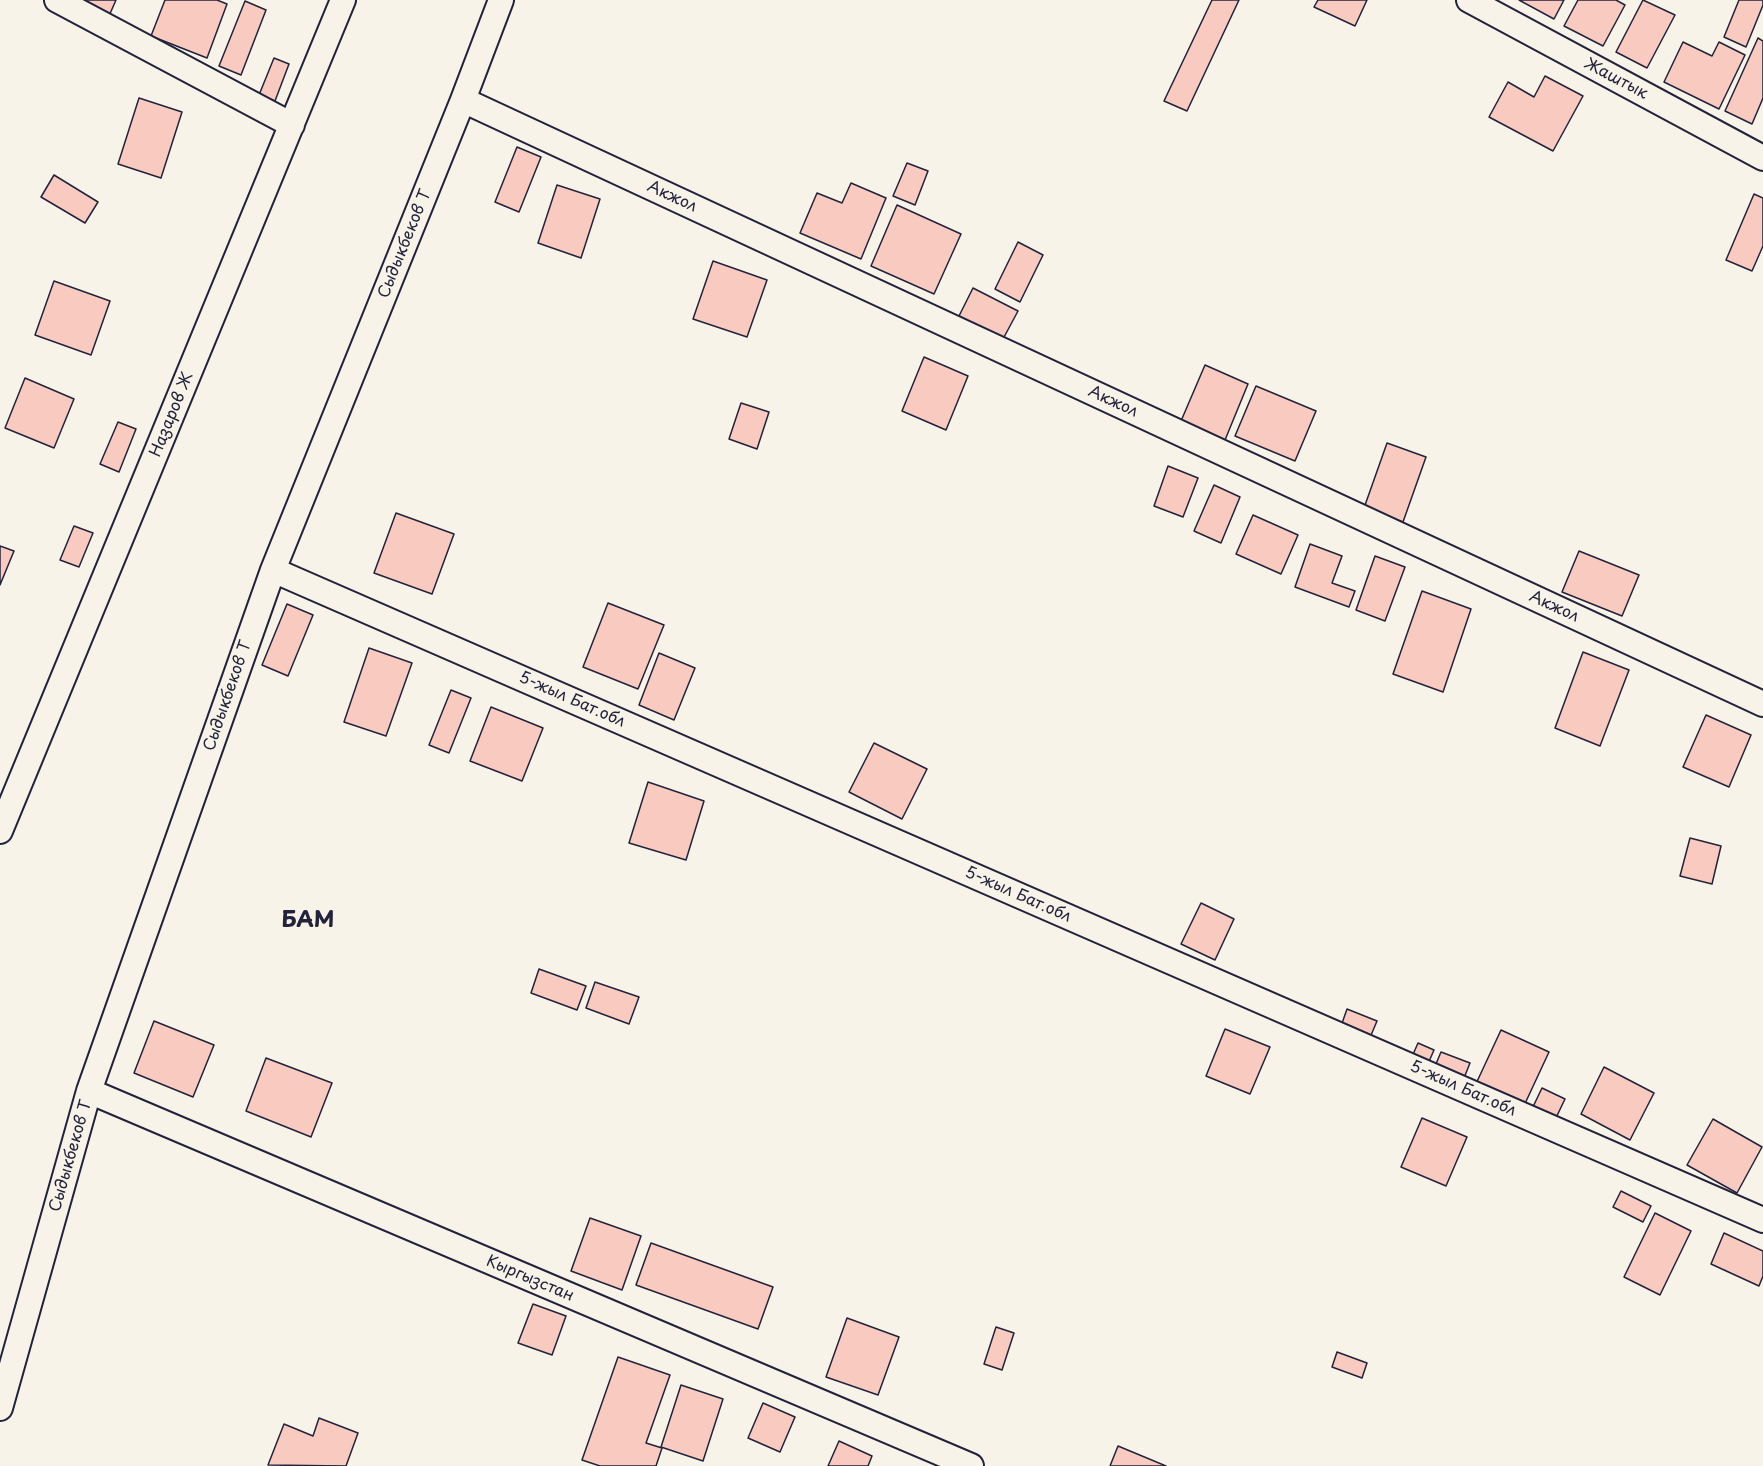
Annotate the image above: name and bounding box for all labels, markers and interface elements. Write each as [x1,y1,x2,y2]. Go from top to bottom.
street label: Жаштык [1581,54,1651,104]
street label: Акжол [644,177,700,217]
street label: Сыдыкбеков Т [374,187,436,301]
street label: Назаров Ж [146,370,198,460]
street label: Акжол [1085,382,1141,422]
street label: Акжол [1526,587,1582,627]
street label: Сыдыкбеков Т [200,638,256,754]
street label: 5-жыл Бат.обл [516,668,628,732]
street label: 5-жыл Бат.обл [962,863,1074,927]
district label: БАМ [282,908,334,934]
street label: 5-жыл Бат.обл [1407,1057,1519,1121]
street label: Сыдыкбеков Т [46,1098,96,1214]
street label: Кыргызстан [483,1252,577,1306]

